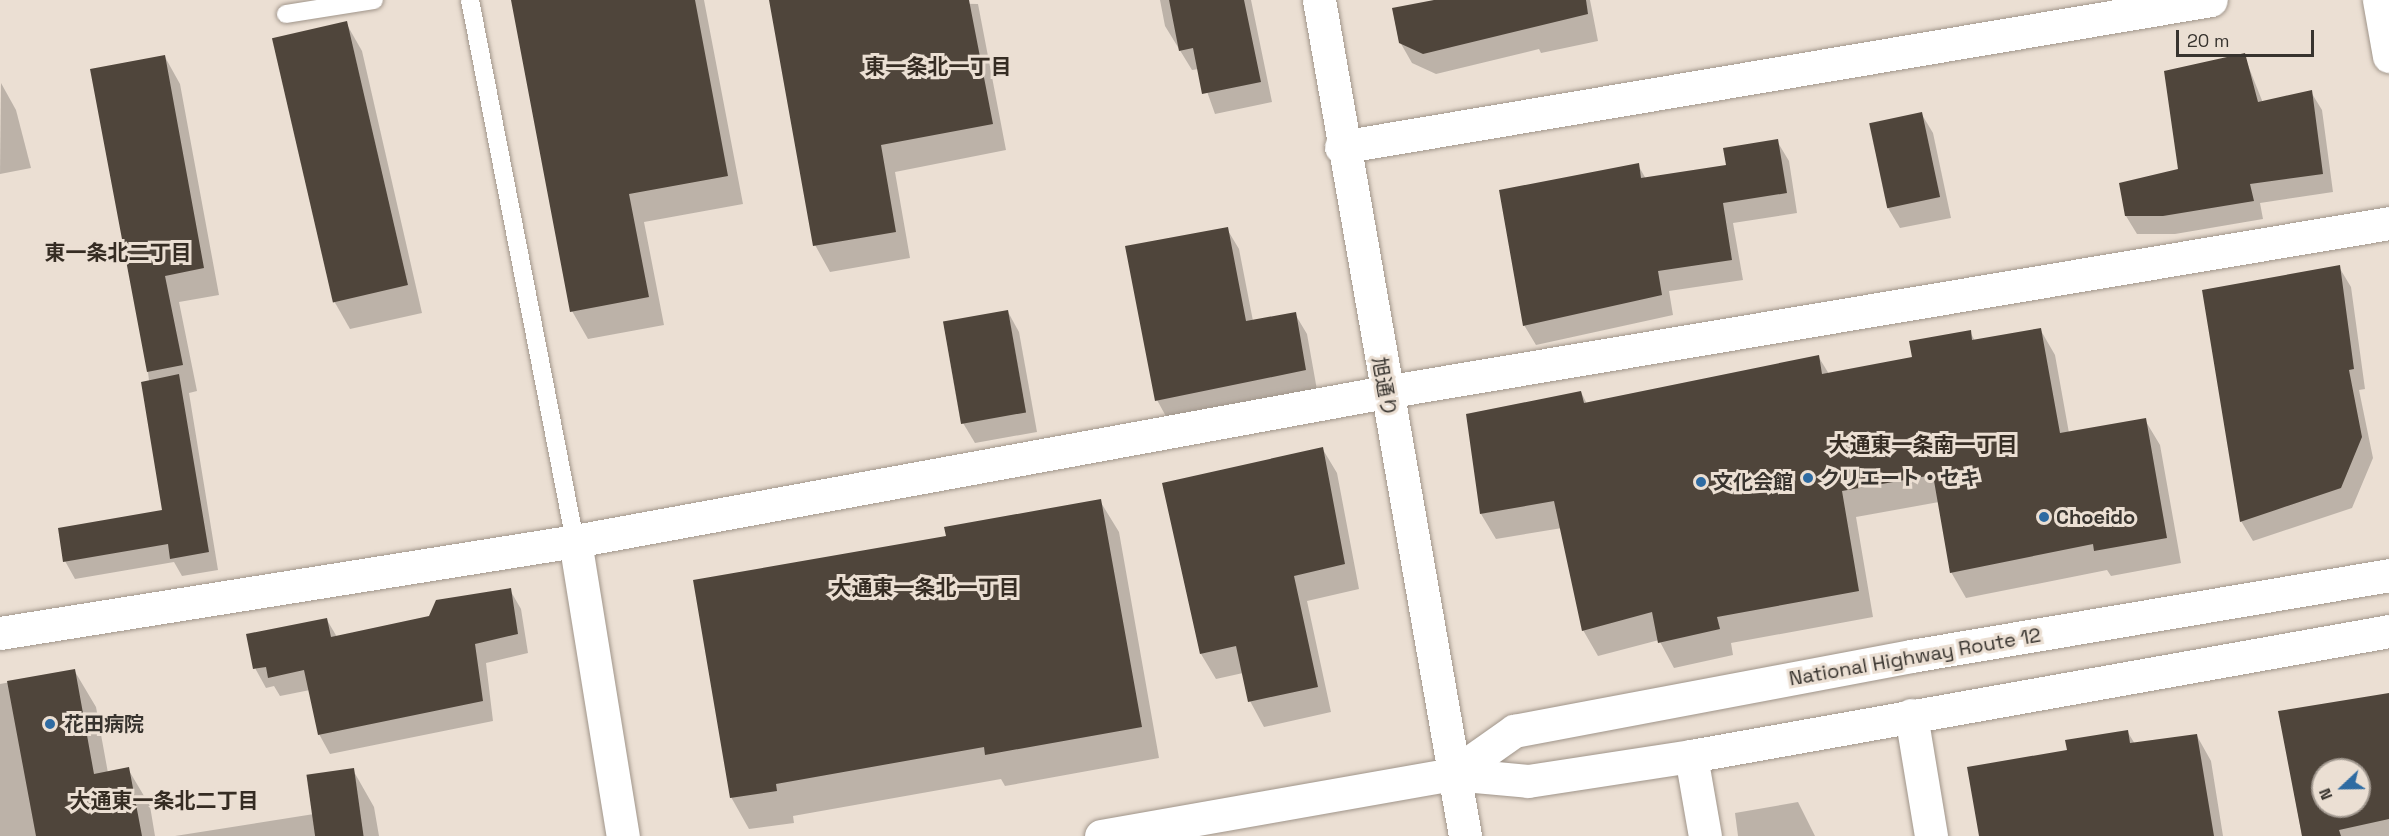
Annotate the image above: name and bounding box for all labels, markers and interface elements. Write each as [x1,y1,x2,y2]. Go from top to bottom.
scale bar [2179,18,2317,56]
text: 20 m [2187,29,2230,52]
district label: 東一条北一丁目 [865,54,1011,80]
district label: 東一条北二丁目 [45,240,191,266]
street label: 旭通り [1367,355,1401,419]
district label: 大通東一条南一丁目 [1829,432,2017,458]
place label: クリエート・セキ [1820,466,1980,490]
place label: 文化会館 [1713,470,1793,494]
marker: クリエート・セキ [1801,471,1815,485]
marker: 文化会館 [1694,475,1708,489]
place label: Choeido [2056,505,2135,529]
marker: Choeido [2037,510,2051,524]
district label: 大通東一条北一丁目 [831,575,1019,601]
street label: National Highway Route 12 [1787,623,2043,691]
place label: 花田病院 [64,712,144,736]
marker: 花田病院 [41,715,59,733]
north arrow [2311,758,2371,818]
text: N [2314,785,2337,803]
district label: 大通東一条北二丁目 [70,788,258,814]

